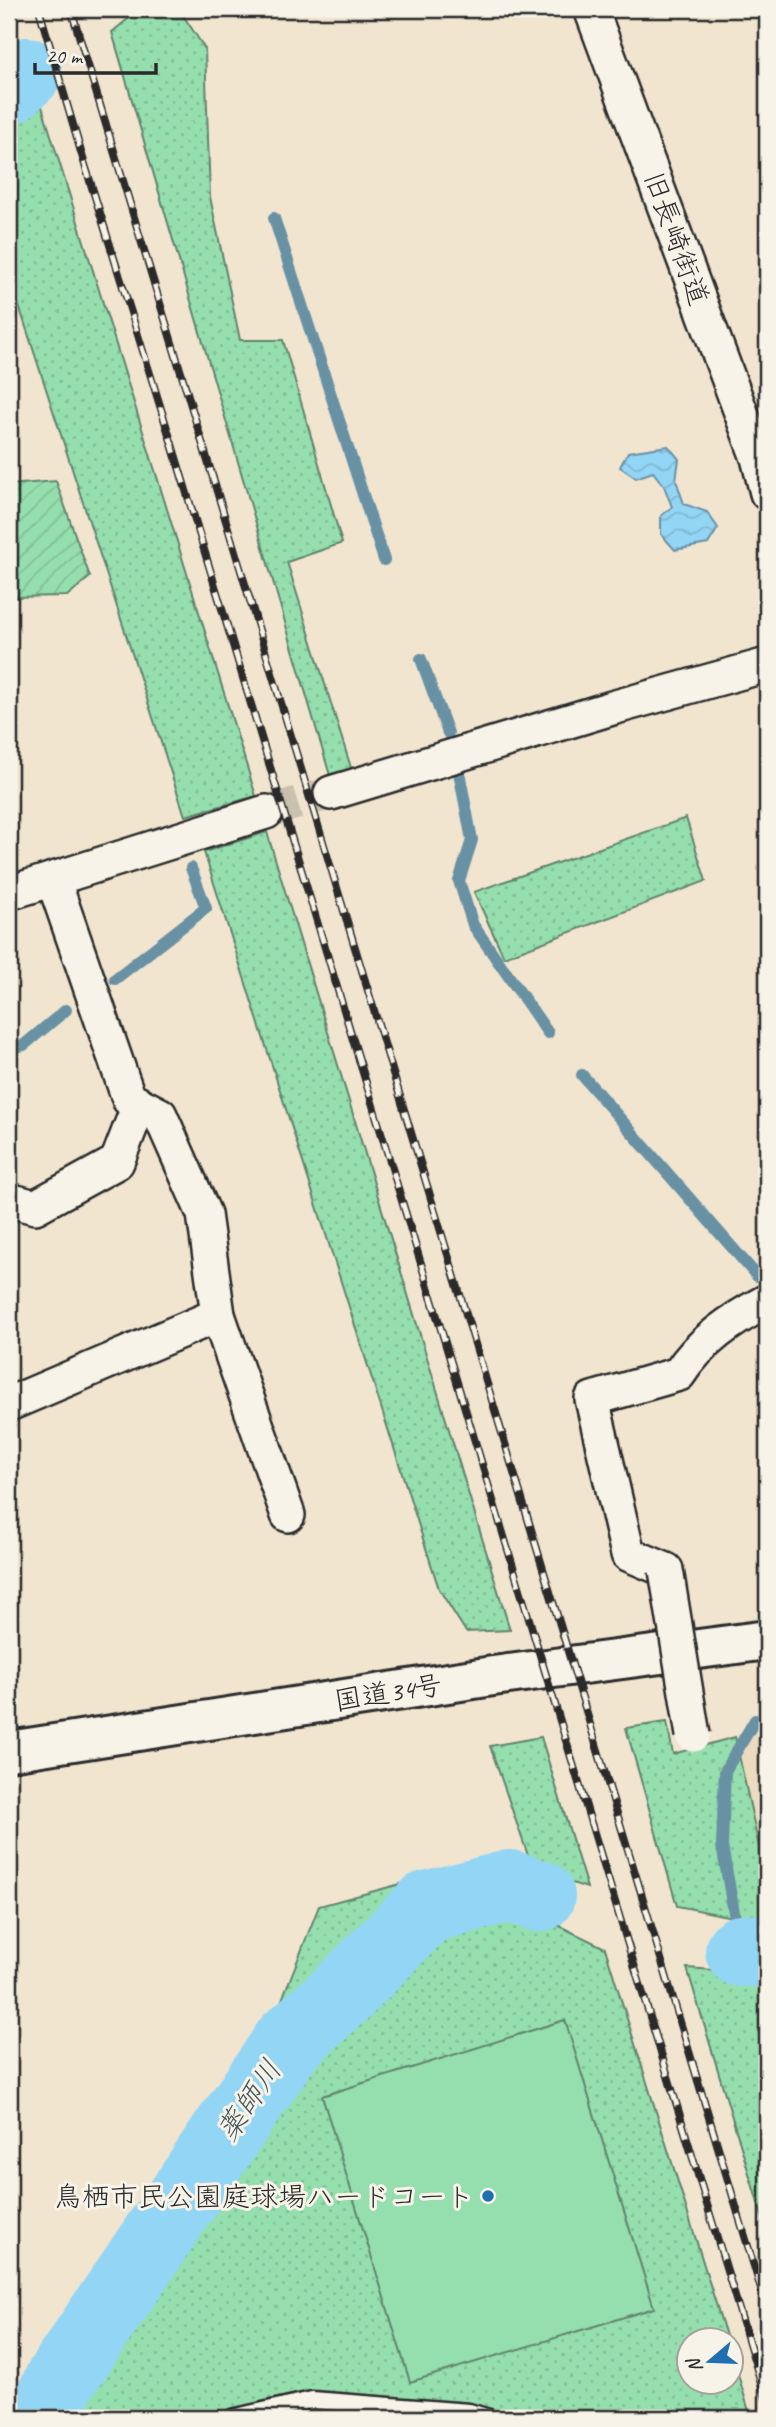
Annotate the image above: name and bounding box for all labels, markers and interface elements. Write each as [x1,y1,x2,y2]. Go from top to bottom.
scale bar [35,32,156,76]
text: 20 m [46,43,84,69]
street label: 旧長崎街道 [636,166,717,310]
street label: 国道34号 [331,1667,445,1718]
water label: 薬師川 [208,2052,290,2148]
place label: 鳥栖市民公園庭球場ハードコート [54,2179,474,2214]
marker: 鳥栖市民公園庭球場ハードコート [480,2188,496,2204]
north arrow [674,2326,744,2396]
text: N [681,2354,708,2376]

